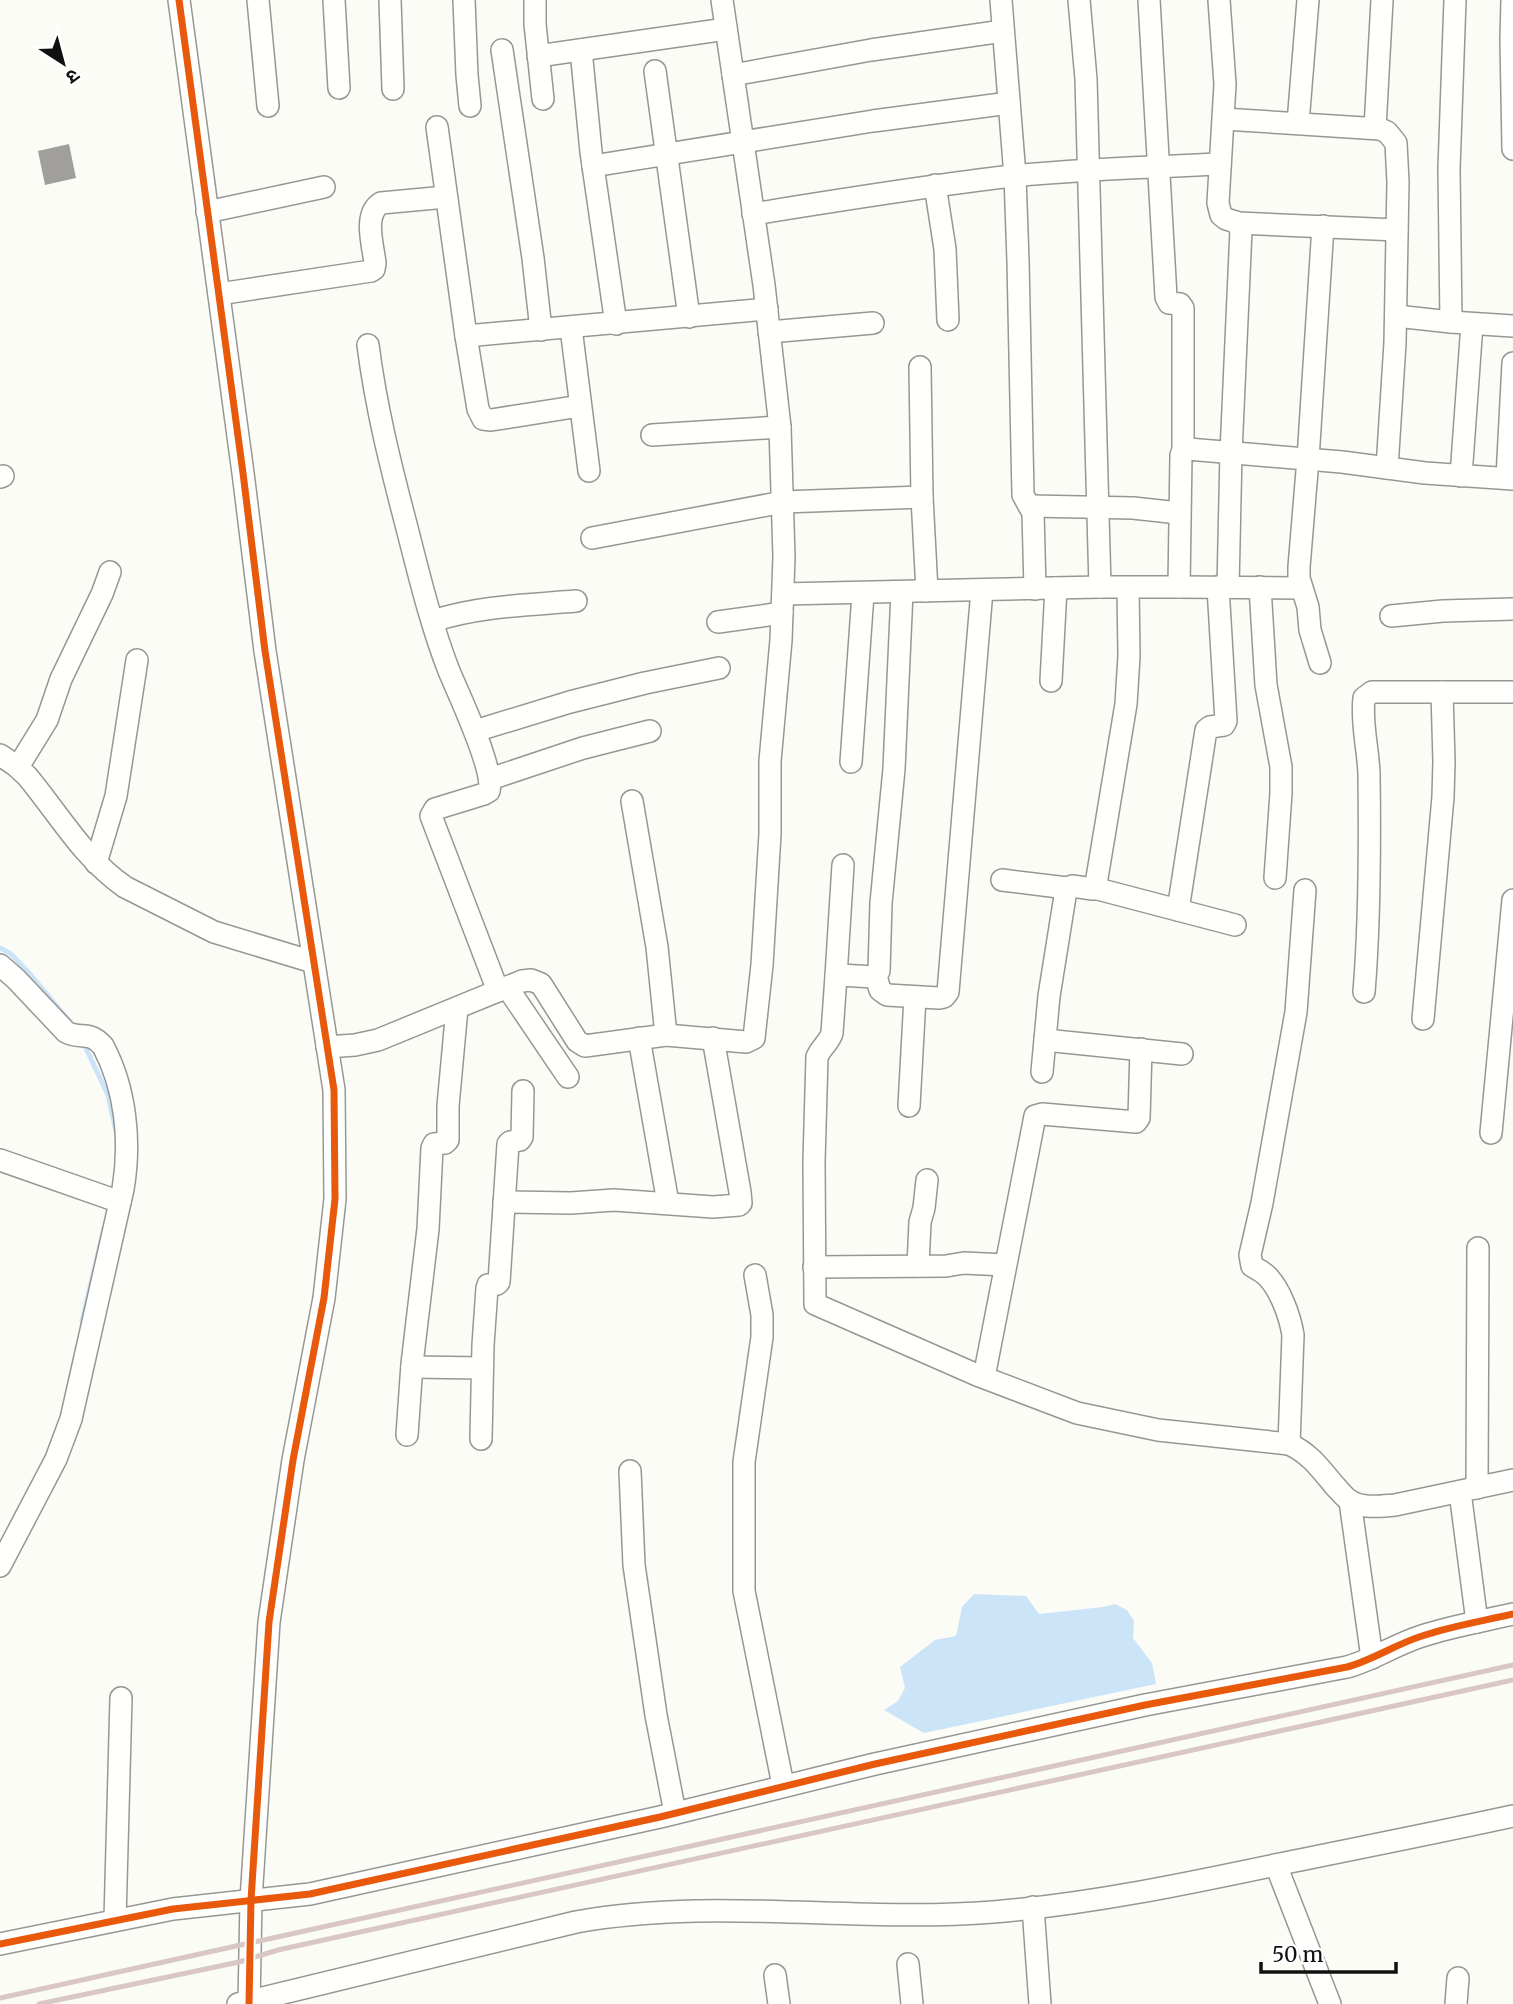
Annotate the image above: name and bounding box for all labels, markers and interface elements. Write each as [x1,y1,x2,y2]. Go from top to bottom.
north arrow [28,28,98,98]
text: उ [61,64,85,90]
scale bar [1261,1930,1396,1974]
text: 50 m [1272,1941,1323,1968]

